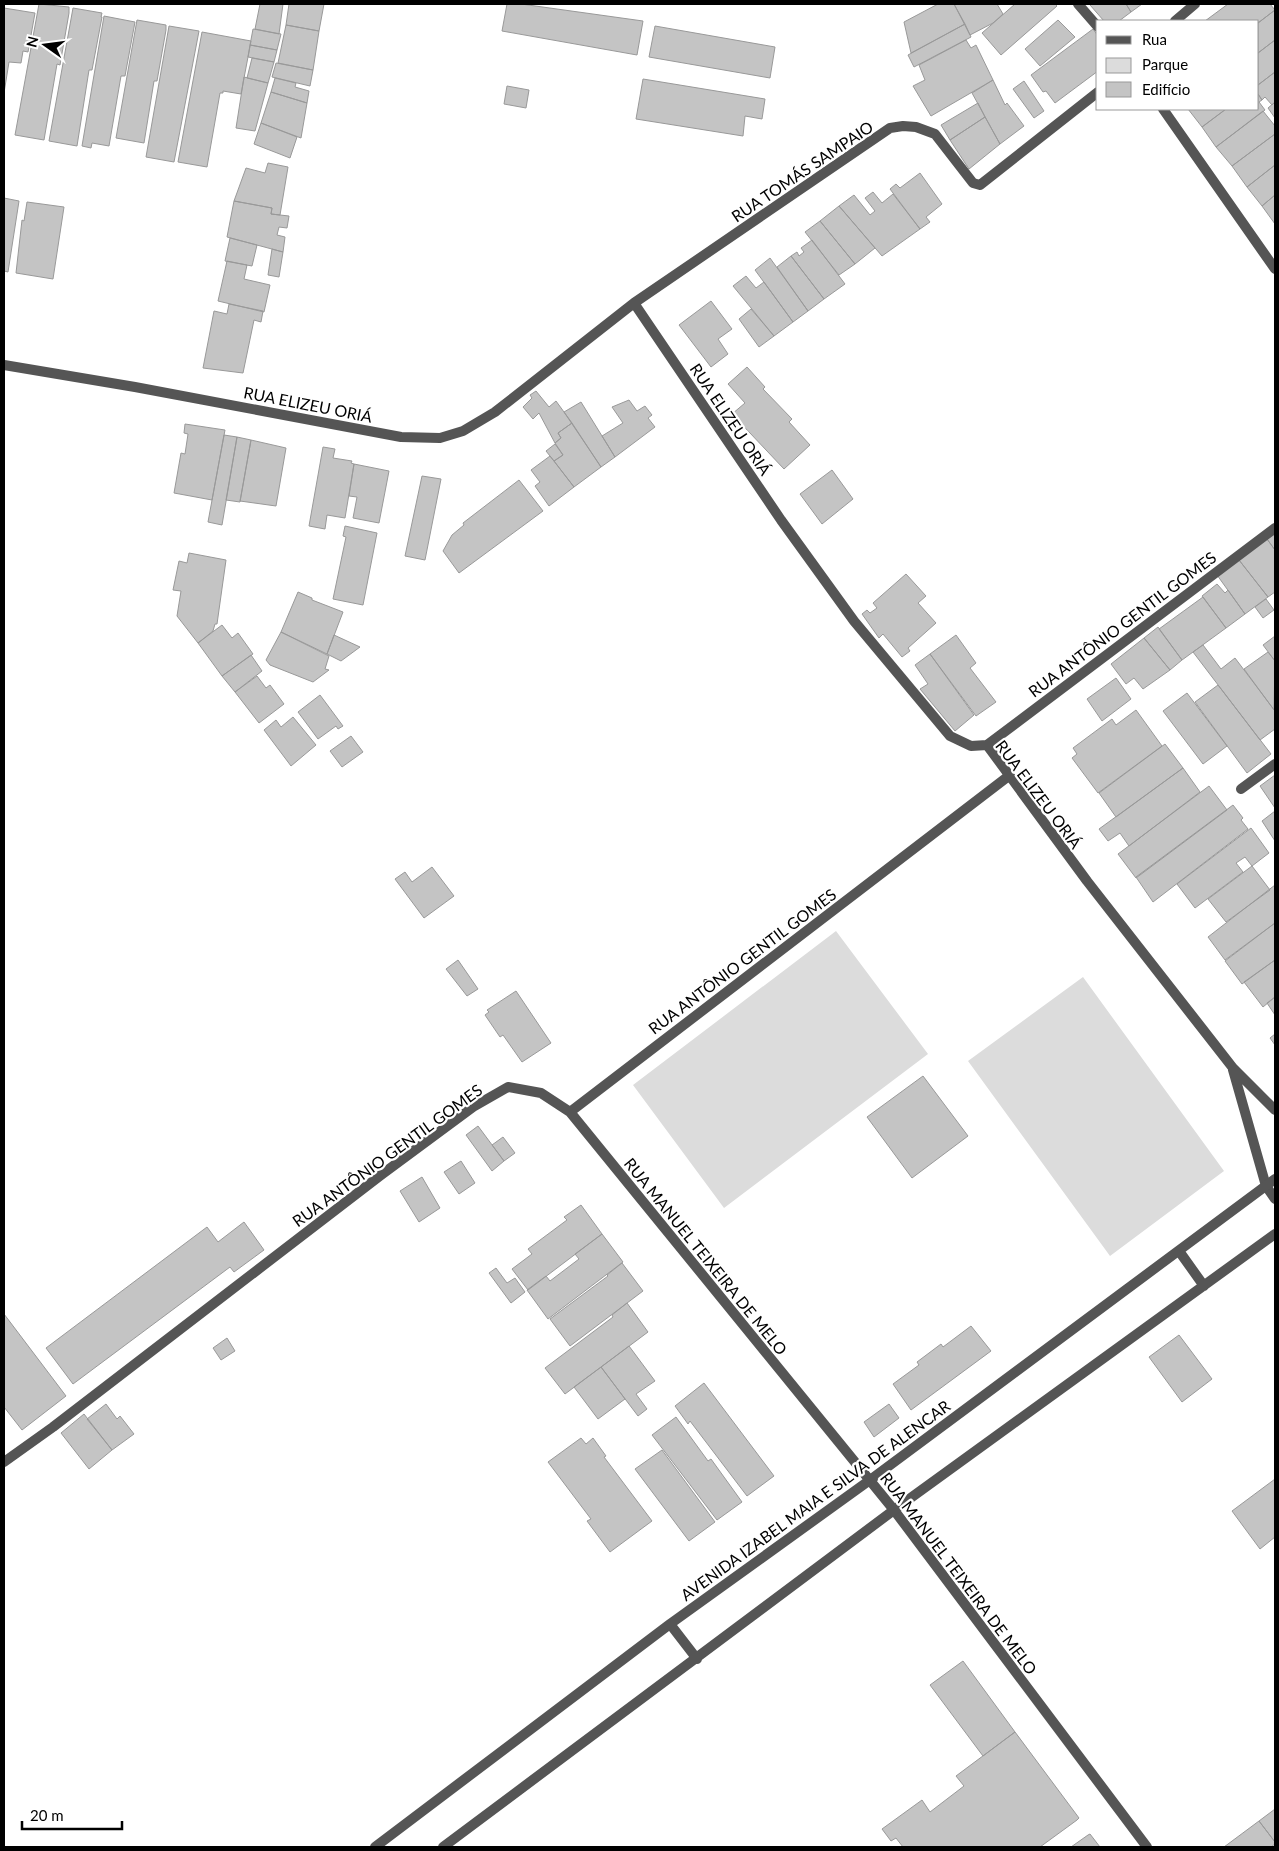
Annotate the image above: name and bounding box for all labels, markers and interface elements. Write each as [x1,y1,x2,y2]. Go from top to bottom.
north arrow [20,20,70,70]
legend [1096,20,1259,110]
text: Rua [1142,30,1167,48]
text: N [22,34,41,49]
text: Parque [1142,55,1188,73]
text: Edifício [1142,80,1190,98]
street label: RUA TOMÁS SAMPAIO [728,116,877,225]
street label: RUA ELIZEU ORIÁ [687,360,776,479]
street label: RUA ELIZEU ORIÁ [242,382,374,426]
street label: RUA ANTÔNIO GENTIL GOMES [1024,547,1220,701]
street label: RUA ELIZEU ORIÁ [992,736,1086,852]
street label: RUA ANTÔNIO GENTIL GOMES [644,884,840,1038]
street label: RUA ANTÔNIO GENTIL GOMES [288,1080,486,1230]
street label: RUA MANUEL TEIXEIRA DE MELO [621,1154,792,1358]
street label: AVENIDA IZABEL MAIA E SILVA DE ALENCAR [676,1396,954,1604]
street label: RUA MANUEL TEIXEIRA DE MELO [877,1468,1041,1678]
scale bar [22,1798,122,1830]
text: 20 m [30,1806,64,1824]

